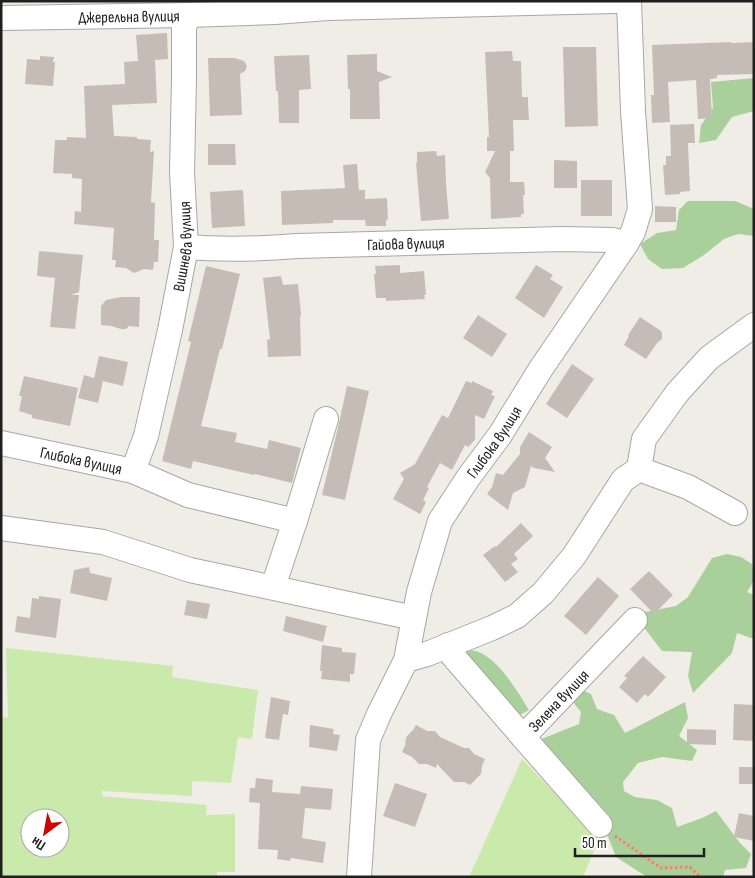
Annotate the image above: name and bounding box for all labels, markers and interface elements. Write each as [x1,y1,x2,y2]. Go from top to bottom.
street label: Джерельна вулиця [78,7,180,28]
street label: Вишнева вулиця [170,201,197,293]
street label: Гайова вулиця [367,234,445,255]
street label: Глибока вулиця [463,403,526,482]
street label: Глибока вулиця [38,444,124,479]
street label: Зелена вулиця [525,666,593,736]
north arrow [20,808,70,858]
scale bar [575,826,704,858]
text: Пн [28,833,49,854]
text: 50 m [582,834,607,853]

